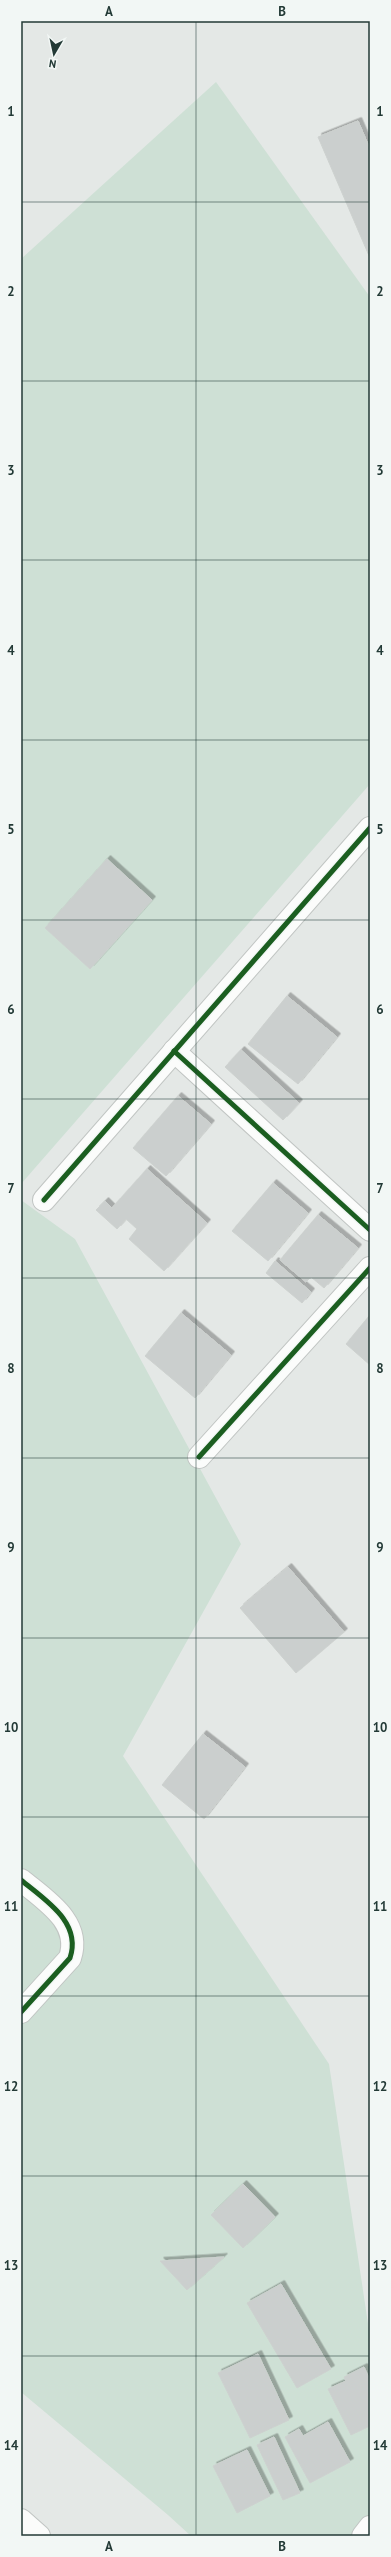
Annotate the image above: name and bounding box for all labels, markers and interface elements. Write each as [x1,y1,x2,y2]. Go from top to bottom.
text: A [105,3,113,20]
text: B [278,3,286,20]
north arrow [34,34,74,74]
text: N [48,56,57,71]
text: 1 [7,103,15,120]
text: 1 [376,103,384,120]
text: 2 [7,283,15,300]
text: 2 [376,283,384,300]
text: 3 [7,462,15,479]
text: 3 [376,462,384,479]
text: 4 [7,642,15,659]
text: 4 [376,642,384,659]
text: 5 [7,821,15,838]
text: 5 [376,821,384,838]
text: 6 [7,1001,15,1018]
text: 6 [376,1001,384,1018]
text: 7 [7,1180,15,1197]
text: 7 [376,1180,384,1197]
text: 8 [7,1360,15,1377]
text: 8 [376,1360,384,1377]
text: 9 [7,1539,15,1556]
text: 9 [376,1539,384,1556]
text: 10 [4,1719,18,1736]
text: 10 [373,1719,387,1736]
text: 11 [4,1898,18,1915]
text: 11 [373,1898,387,1915]
text: 12 [4,2078,18,2095]
text: 12 [373,2078,387,2095]
text: 13 [4,2257,18,2274]
text: 13 [373,2257,387,2274]
text: 14 [4,2437,19,2454]
text: 14 [373,2437,388,2454]
text: A [105,2538,113,2555]
text: B [278,2538,286,2555]

